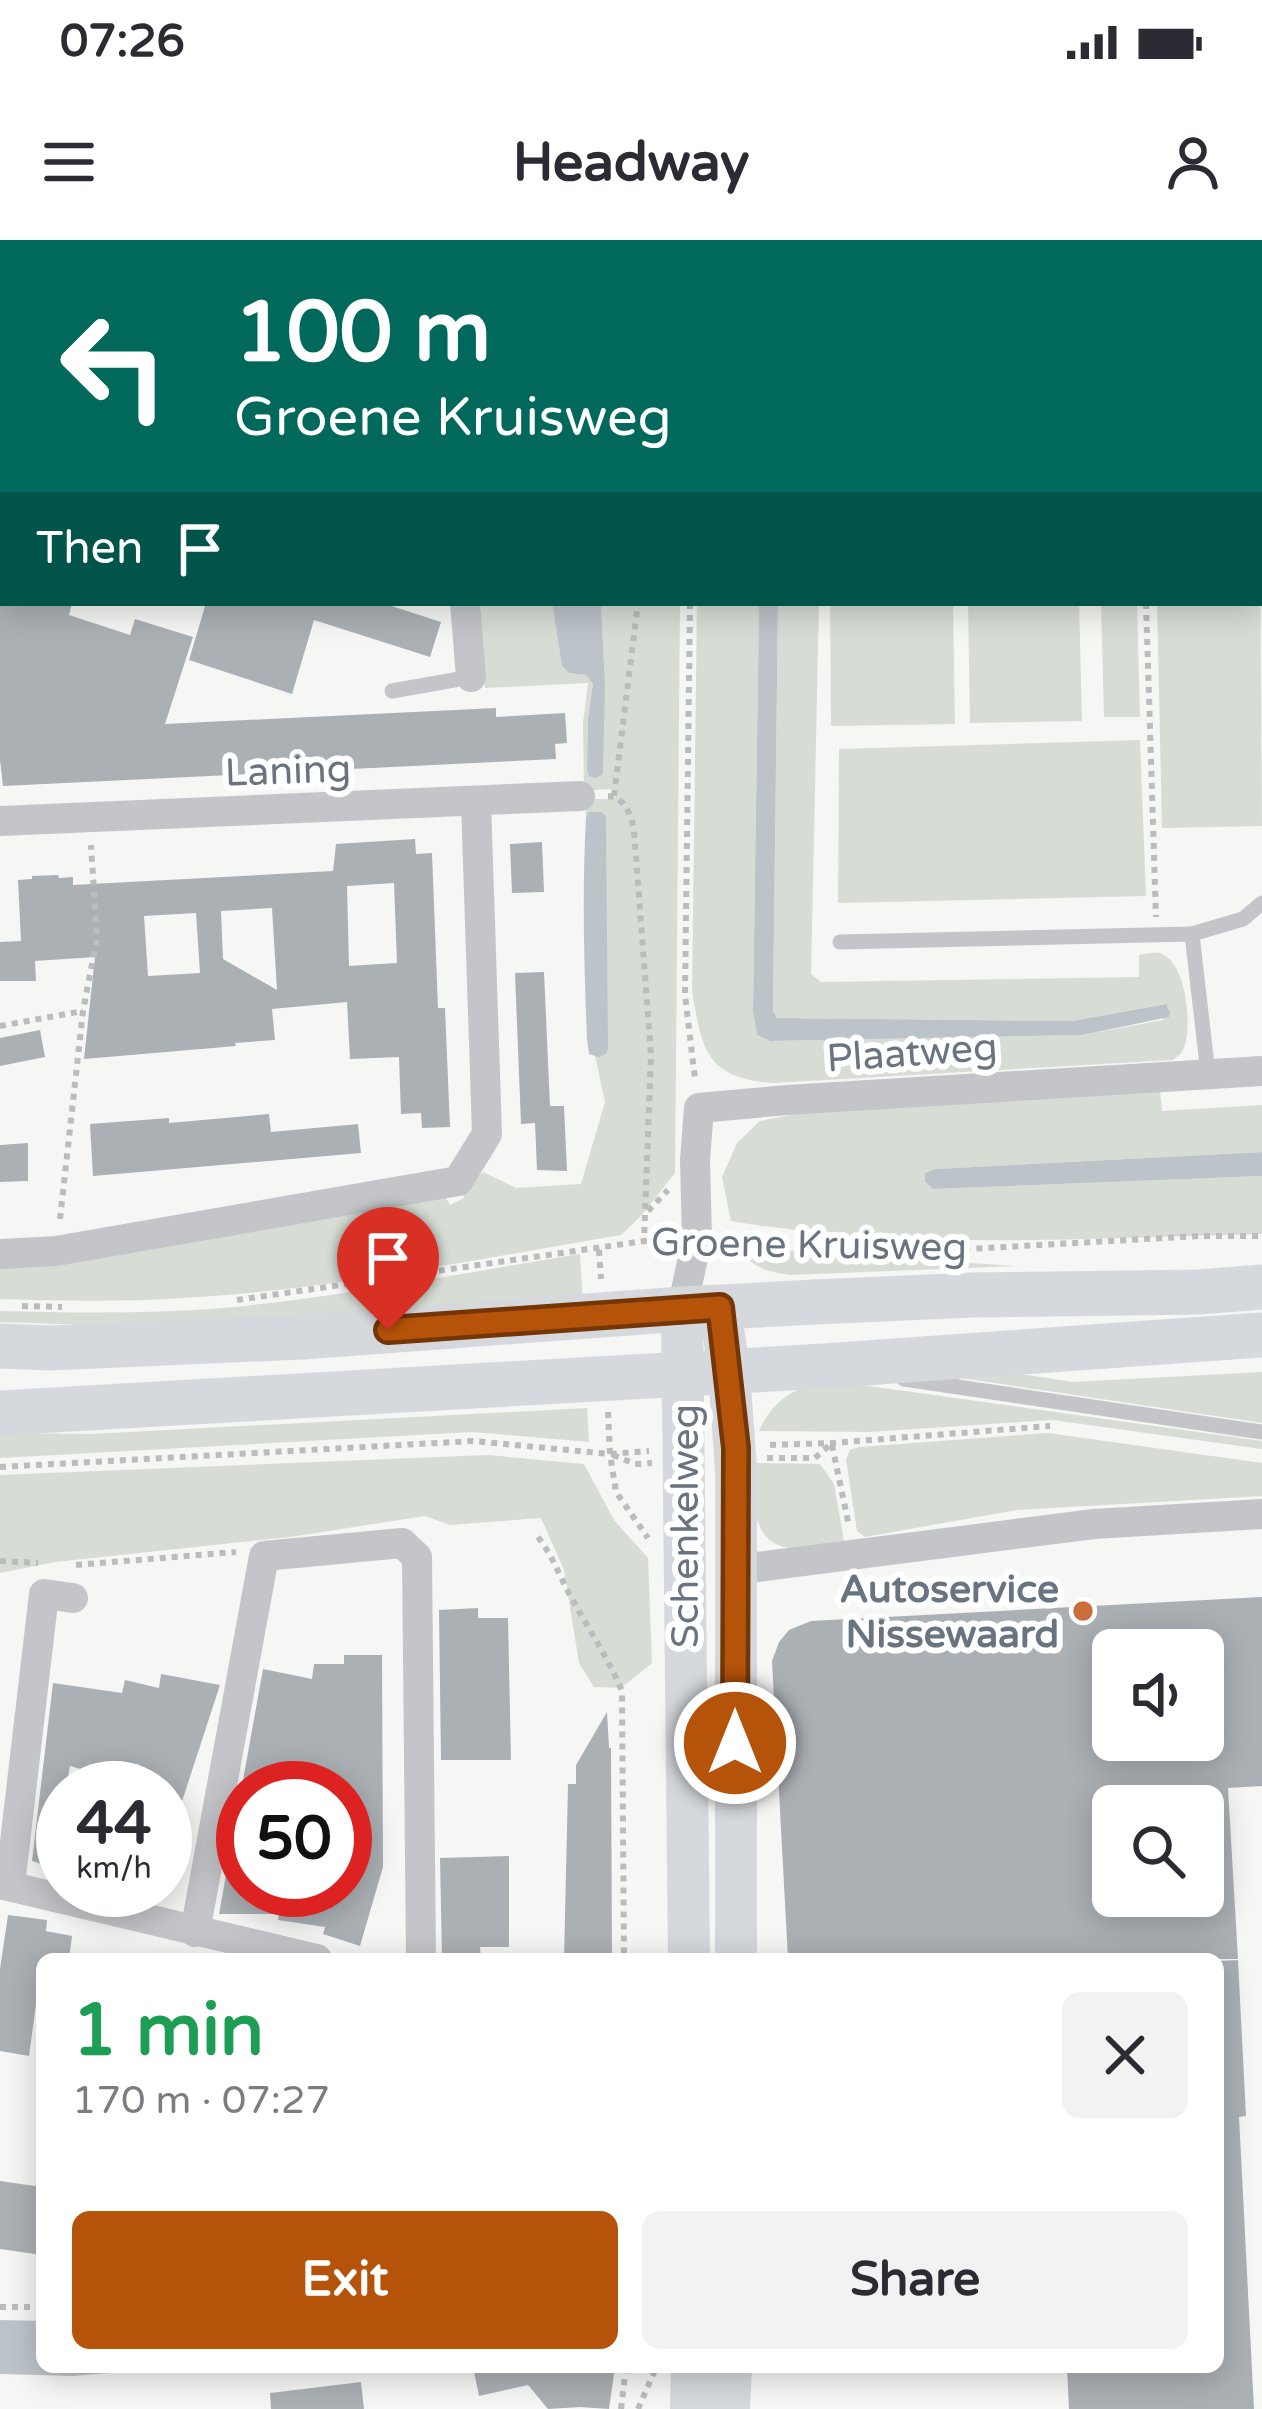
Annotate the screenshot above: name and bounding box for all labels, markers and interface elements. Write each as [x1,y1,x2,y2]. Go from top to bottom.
text: 07:26 [60,15,185,69]
icon: menu [36,129,102,195]
icon: person [1160,129,1226,195]
text: Headway [513,130,749,195]
text: 100 m [234,283,491,384]
icon: left [36,288,192,444]
text: Groene Kruisweg [234,385,672,450]
icon: arrive [167,516,233,582]
text: Then [36,522,143,576]
street label: Laning [224,745,352,797]
street label: Plaatweg [825,1024,999,1082]
pin [337,1207,439,1330]
street label: Groene Kruisweg [651,1219,967,1271]
icon: arrive [355,1225,421,1291]
street label: Schenkelweg [662,1404,709,1648]
place label: Autoservice Nissewaard [840,1566,1059,1658]
marker: Autoservice Nissewaard [1070,1598,1096,1624]
map controls [1092,1629,1224,1917]
button: sound [1092,1629,1224,1761]
position arrow [672,1680,798,1806]
speed limit sign: 50 [216,1761,372,1917]
button: search [1092,1785,1224,1917]
text: 44 [76,1788,152,1860]
text: km/h [76,1850,152,1887]
text: 1 min [72,1988,264,2075]
button: close [1062,1992,1188,2118]
text: 170 m · 07:27 [72,2077,330,2124]
button: Exit [72,2211,618,2349]
button: Share [642,2211,1188,2349]

